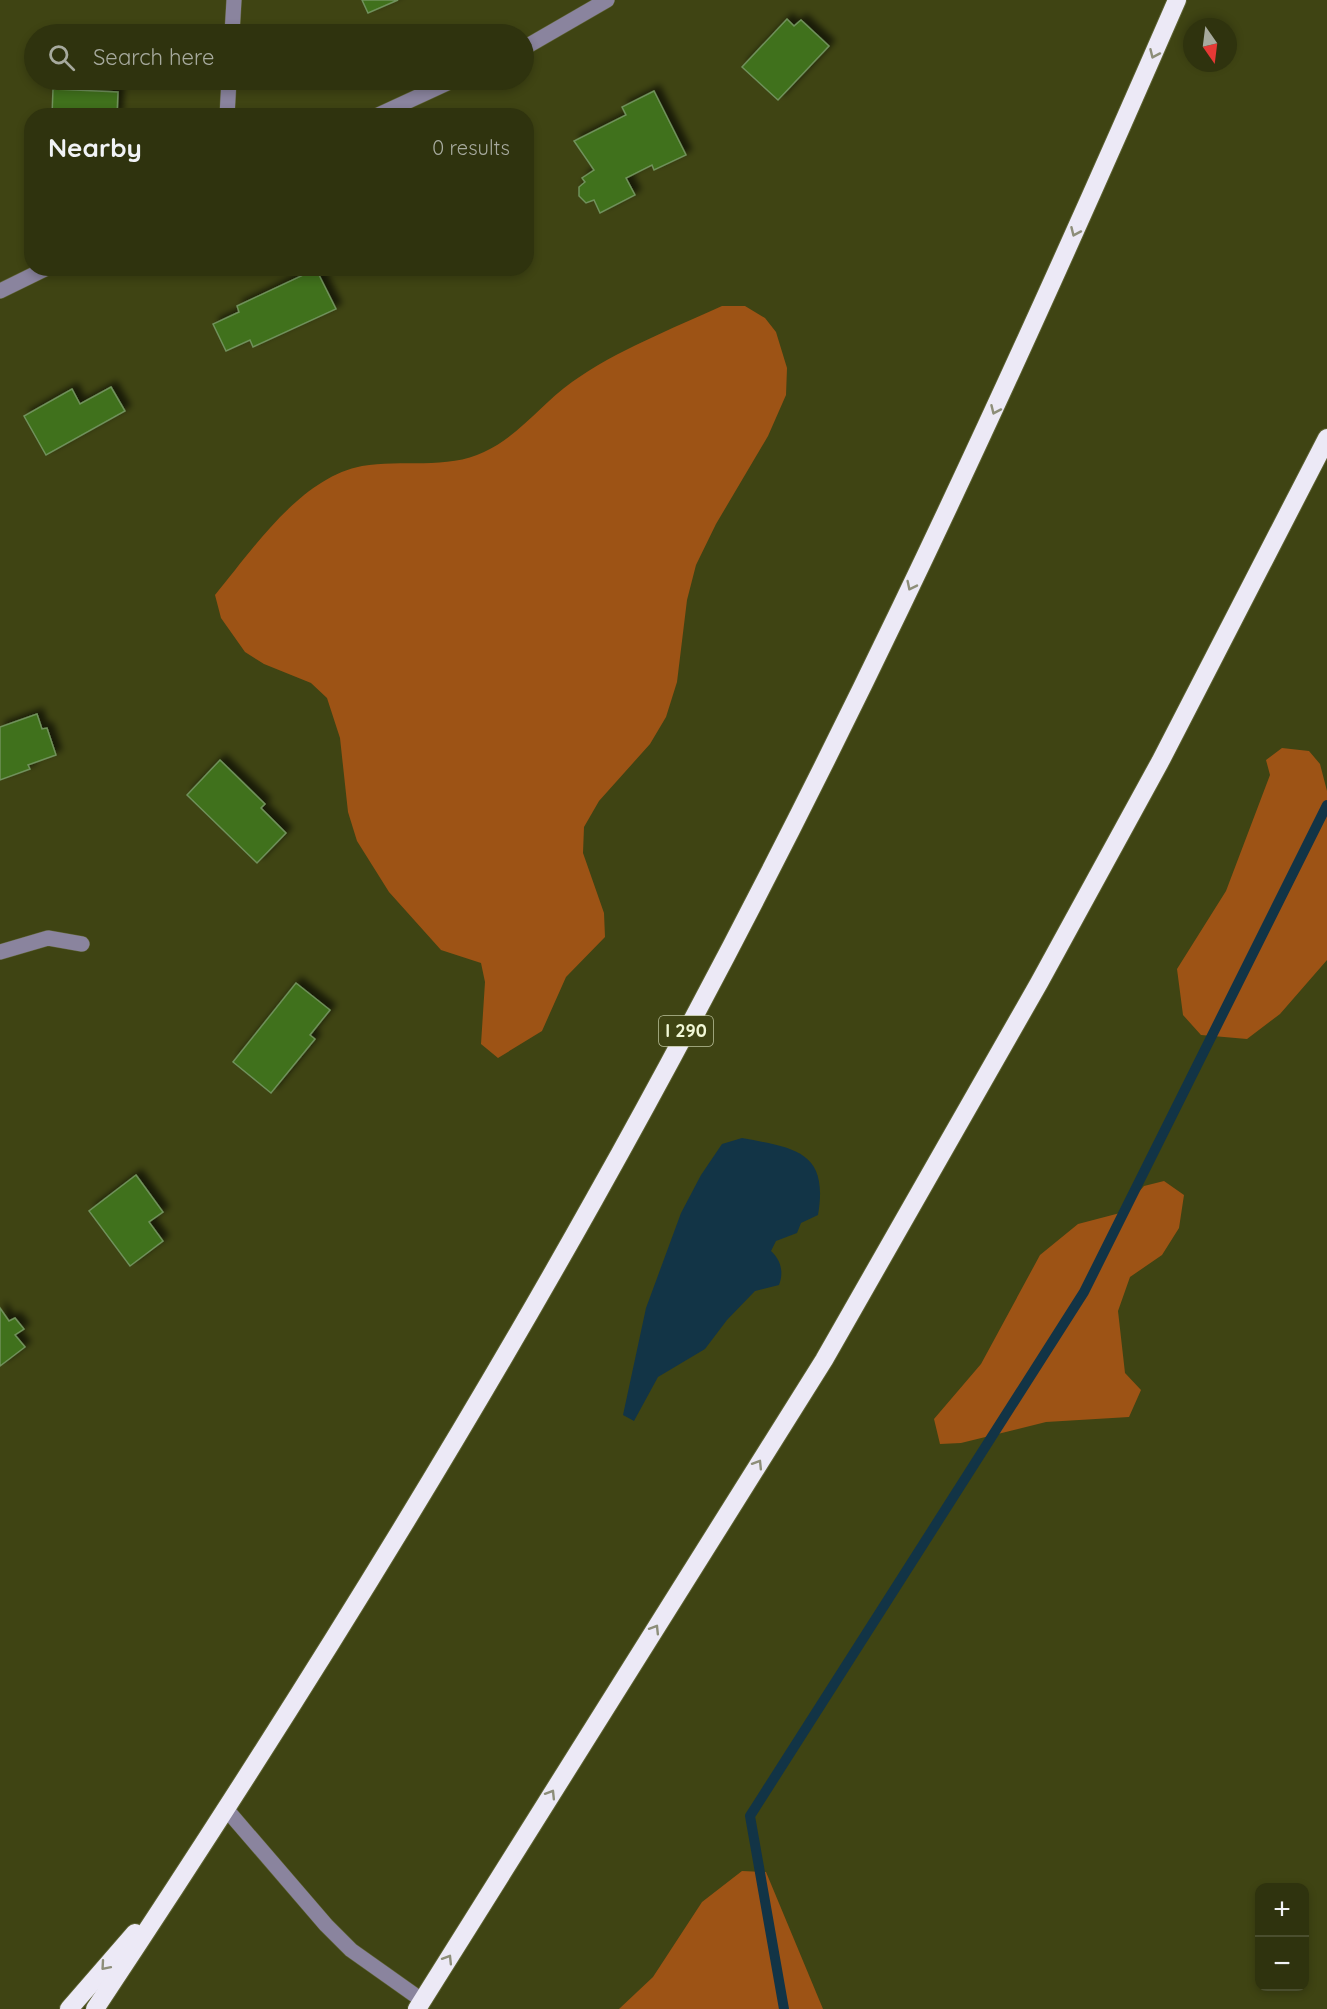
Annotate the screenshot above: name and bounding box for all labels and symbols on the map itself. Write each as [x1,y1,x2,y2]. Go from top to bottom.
north arrow [1183,18,1237,72]
one-way arrow [1149,47,1161,58]
one-way arrow [1070,226,1082,237]
one-way arrow [990,403,1002,414]
one-way arrow [907,579,918,590]
road number: I 290 [659,1016,713,1046]
one-way arrow [751,1459,762,1470]
one-way arrow [647,1625,659,1635]
one-way arrow [544,1790,556,1800]
one-way arrow [441,1955,452,1966]
one-way arrow [101,1960,112,1970]

